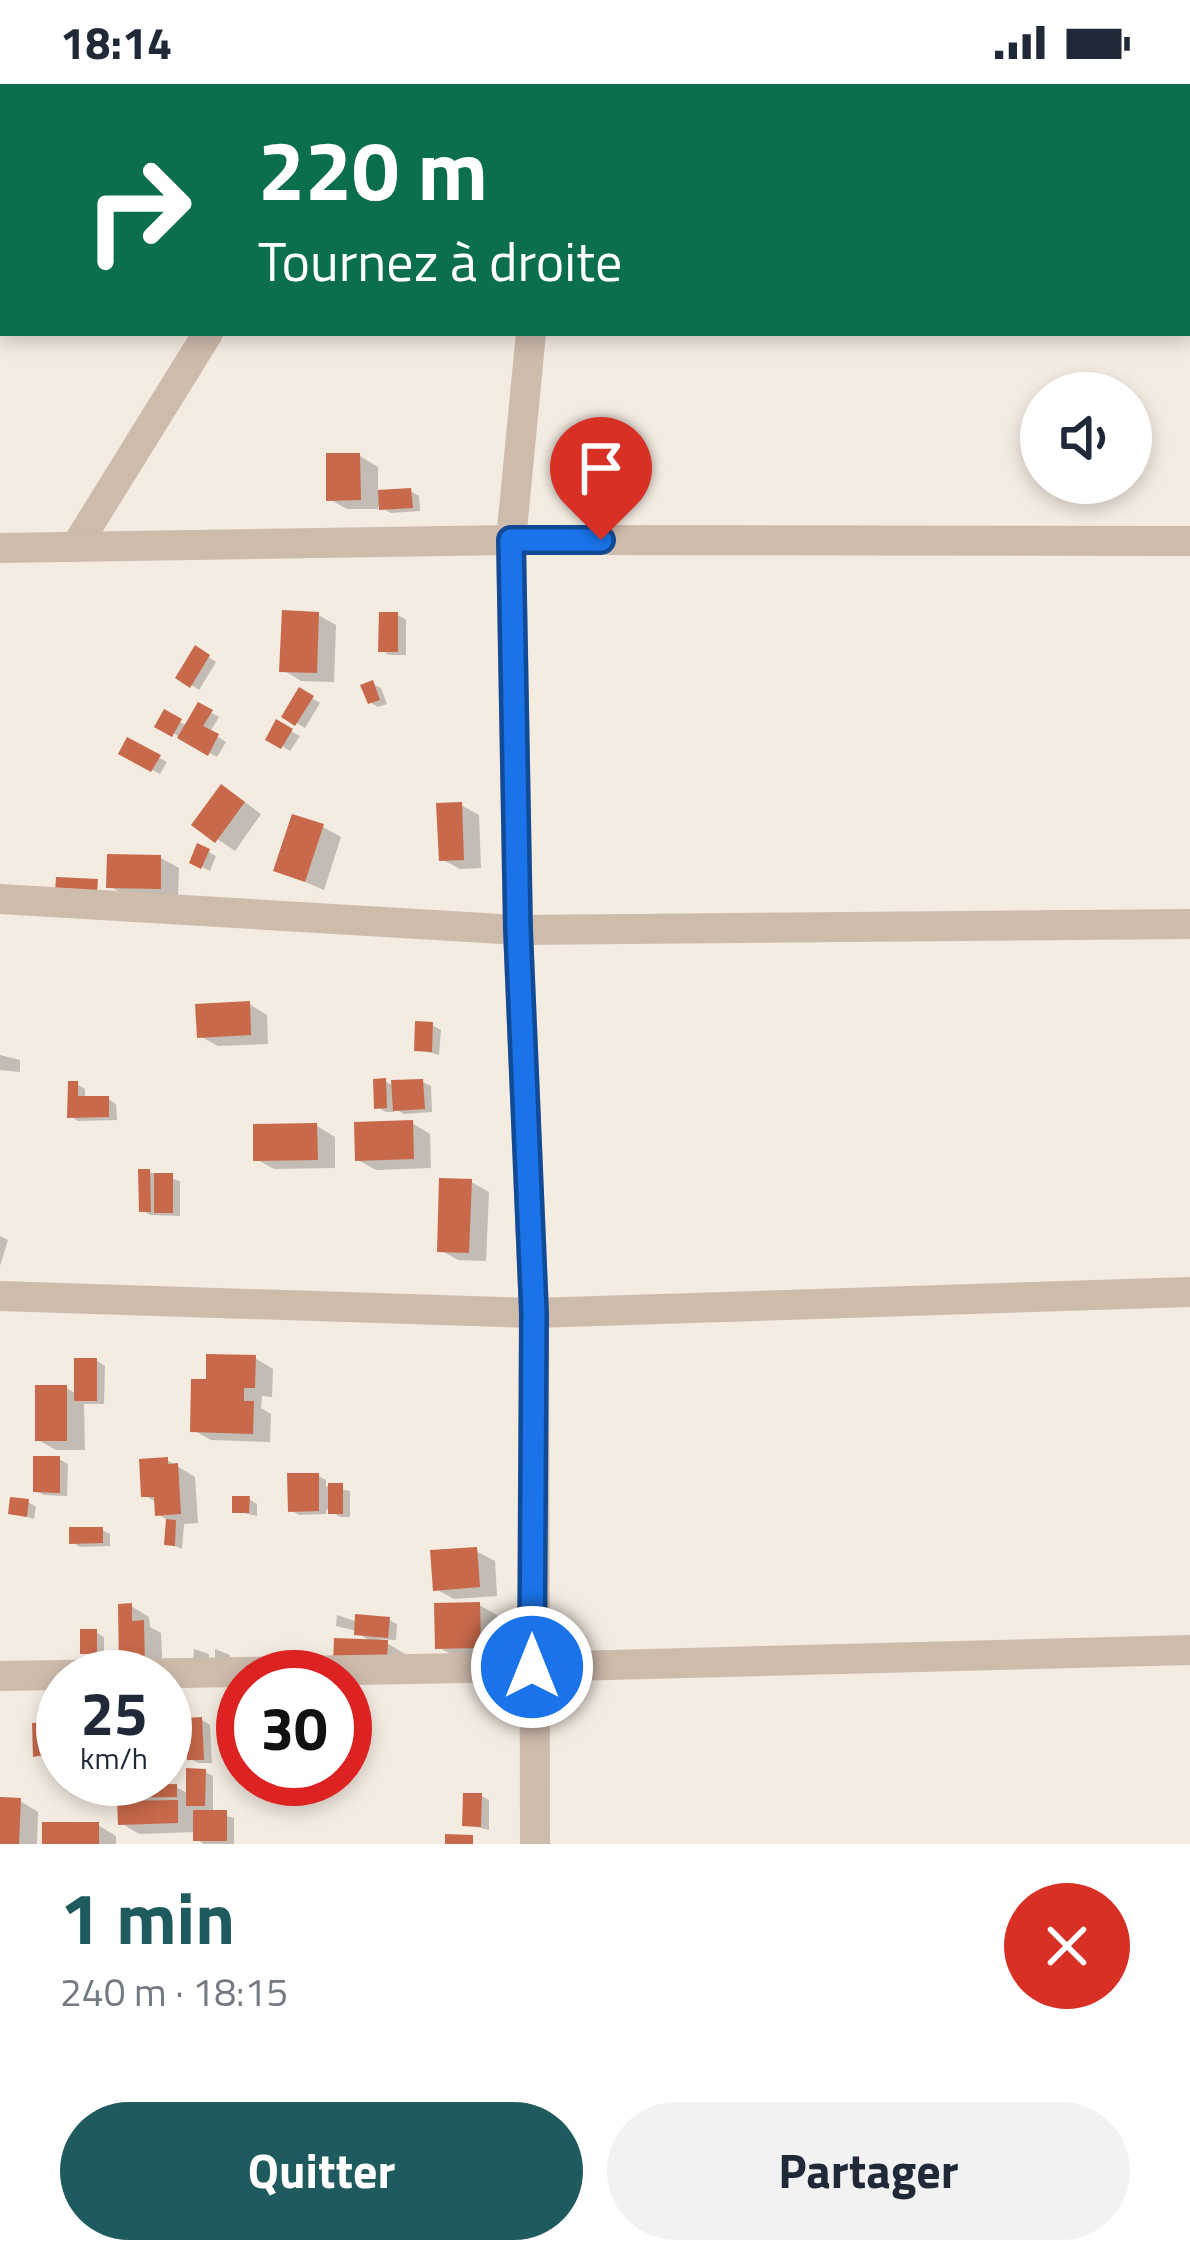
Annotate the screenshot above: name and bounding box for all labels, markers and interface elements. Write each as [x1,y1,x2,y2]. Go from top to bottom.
text: 18:14 [60,8,172,76]
text: 220 m [258,105,488,233]
icon: right [60,132,216,288]
text: Tournez à droite [258,220,622,302]
map controls [1020,372,1152,504]
button: sound [1020,372,1152,504]
pin [550,417,652,540]
icon: arrive [568,435,634,501]
position arrow [469,1604,595,1730]
speed limit sign: 30 [216,1650,372,1806]
text: 25 [80,1667,148,1758]
text: km/h [80,1735,148,1781]
text: 1 min [60,1862,235,1972]
button: close [1004,1883,1130,2009]
text: 240 m · 18:15 [60,1962,288,2021]
button: Quitter [60,2102,583,2240]
button: Partager [607,2102,1130,2240]

